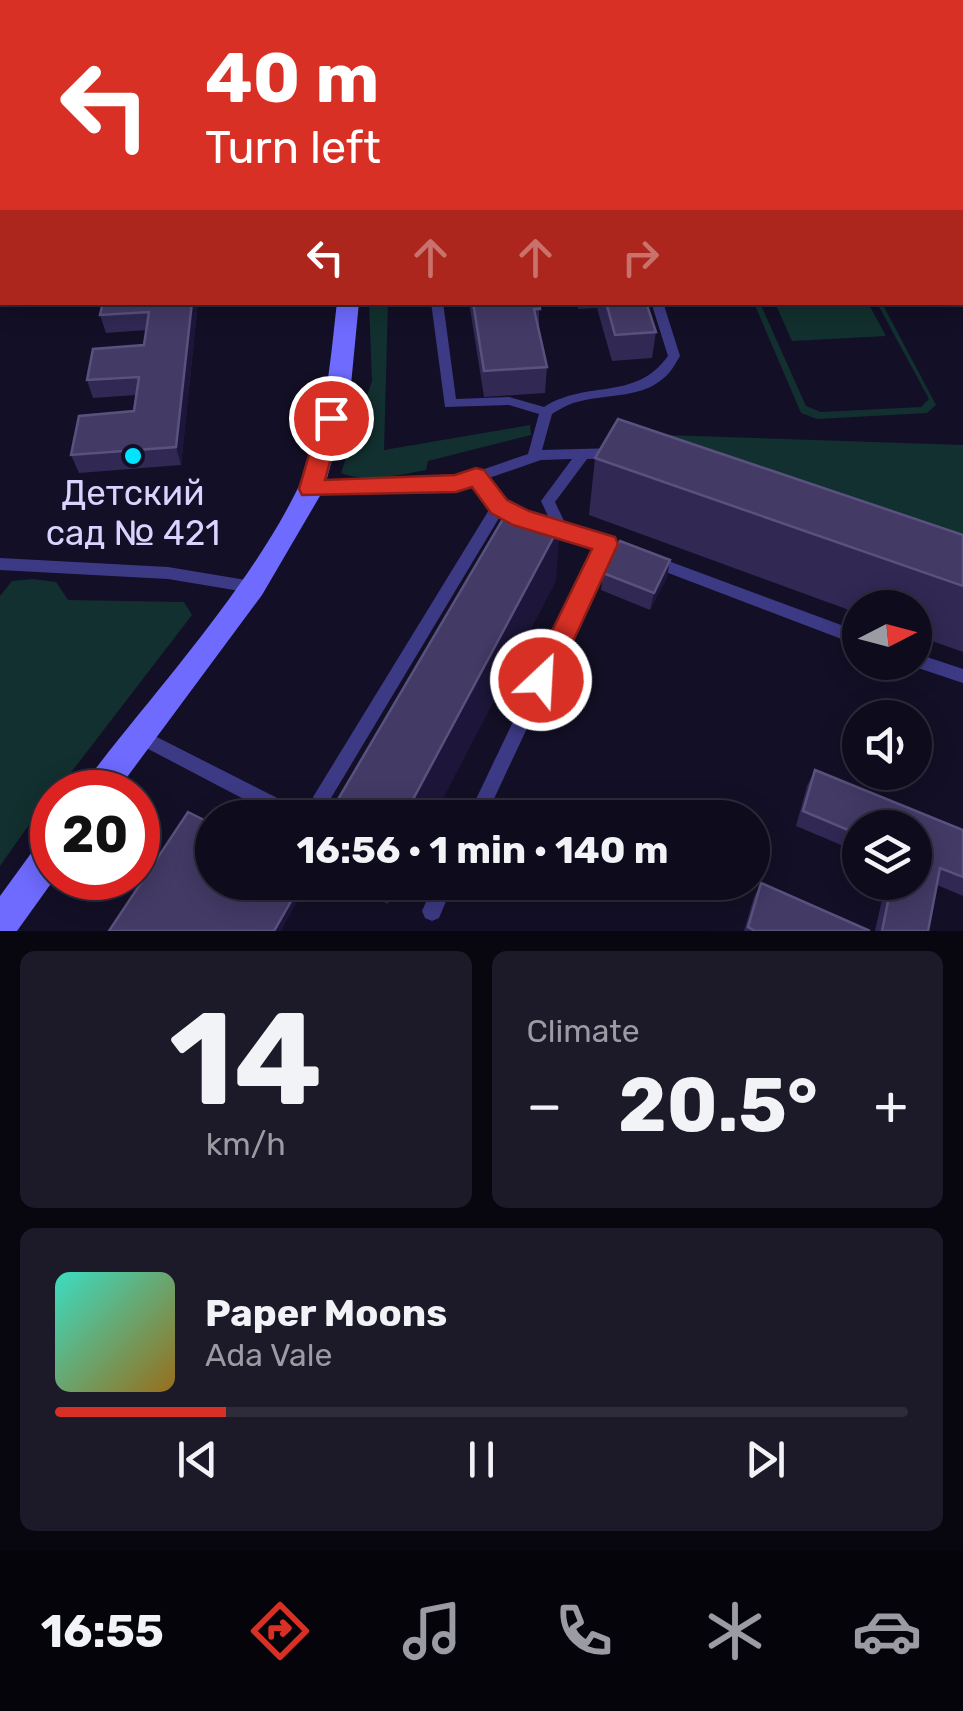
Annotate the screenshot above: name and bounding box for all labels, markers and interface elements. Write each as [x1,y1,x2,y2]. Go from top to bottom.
text: 40 m [205,37,379,120]
icon: left [40,40,170,170]
text: Turn left [205,121,381,174]
icon: left [298,230,353,285]
icon: ahead [403,230,458,285]
icon: ahead [508,230,563,285]
icon: right [613,230,668,285]
pin [289,376,374,461]
icon: arrive [304,391,359,446]
marker: Детский сад № 421 [122,445,144,467]
place label: Детский сад № 421 [46,472,220,554]
north arrow [842,590,932,680]
map controls [842,590,932,900]
position arrow [489,628,593,732]
button: sound [842,700,932,790]
speed limit sign: 20 [30,770,160,900]
button: layers [842,810,932,900]
text: 16:56 · 1 min · 140 m [296,827,669,873]
text: 14 [169,982,322,1137]
text: Climate [527,1012,640,1050]
text: 20.5° [618,1061,818,1150]
text: − [527,1073,562,1138]
text: + [874,1073,908,1138]
text: km/h [206,1125,286,1163]
text: Paper Moons [205,1290,447,1336]
text: Ada Vale [205,1336,332,1374]
icon: previous [170,1432,225,1487]
icon: pause [454,1432,509,1487]
icon: next [738,1432,793,1487]
icon: directions [245,1596,315,1666]
icon: music [397,1596,467,1666]
icon: phone [549,1596,619,1666]
icon: climate [700,1596,770,1666]
icon: car [852,1596,922,1666]
text: 16:55 [41,1605,164,1658]

